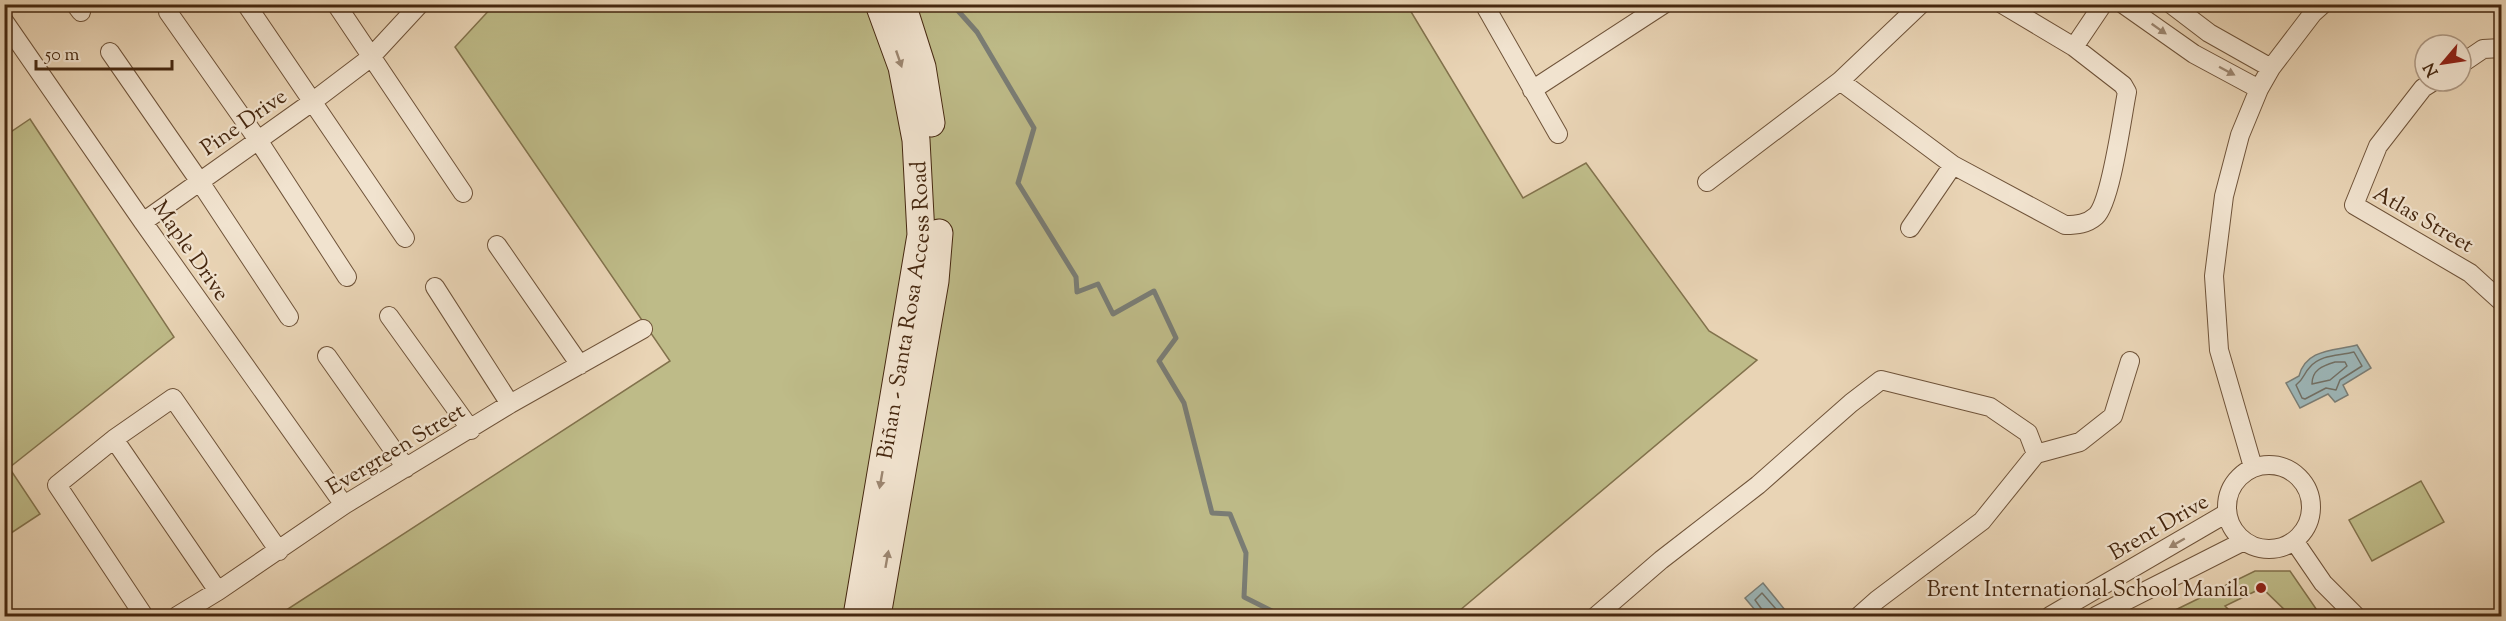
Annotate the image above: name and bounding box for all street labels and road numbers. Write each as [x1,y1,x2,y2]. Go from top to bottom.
street label: Pine Drive [195,82,294,165]
street label: Biñan - Santa Rosa Access Road [871,160,940,462]
street label: Atlas Street [2366,179,2479,263]
street label: Maple Drive [143,195,236,308]
street label: Evergreen Street [321,396,472,505]
street label: Brent Drive [2104,487,2215,570]

